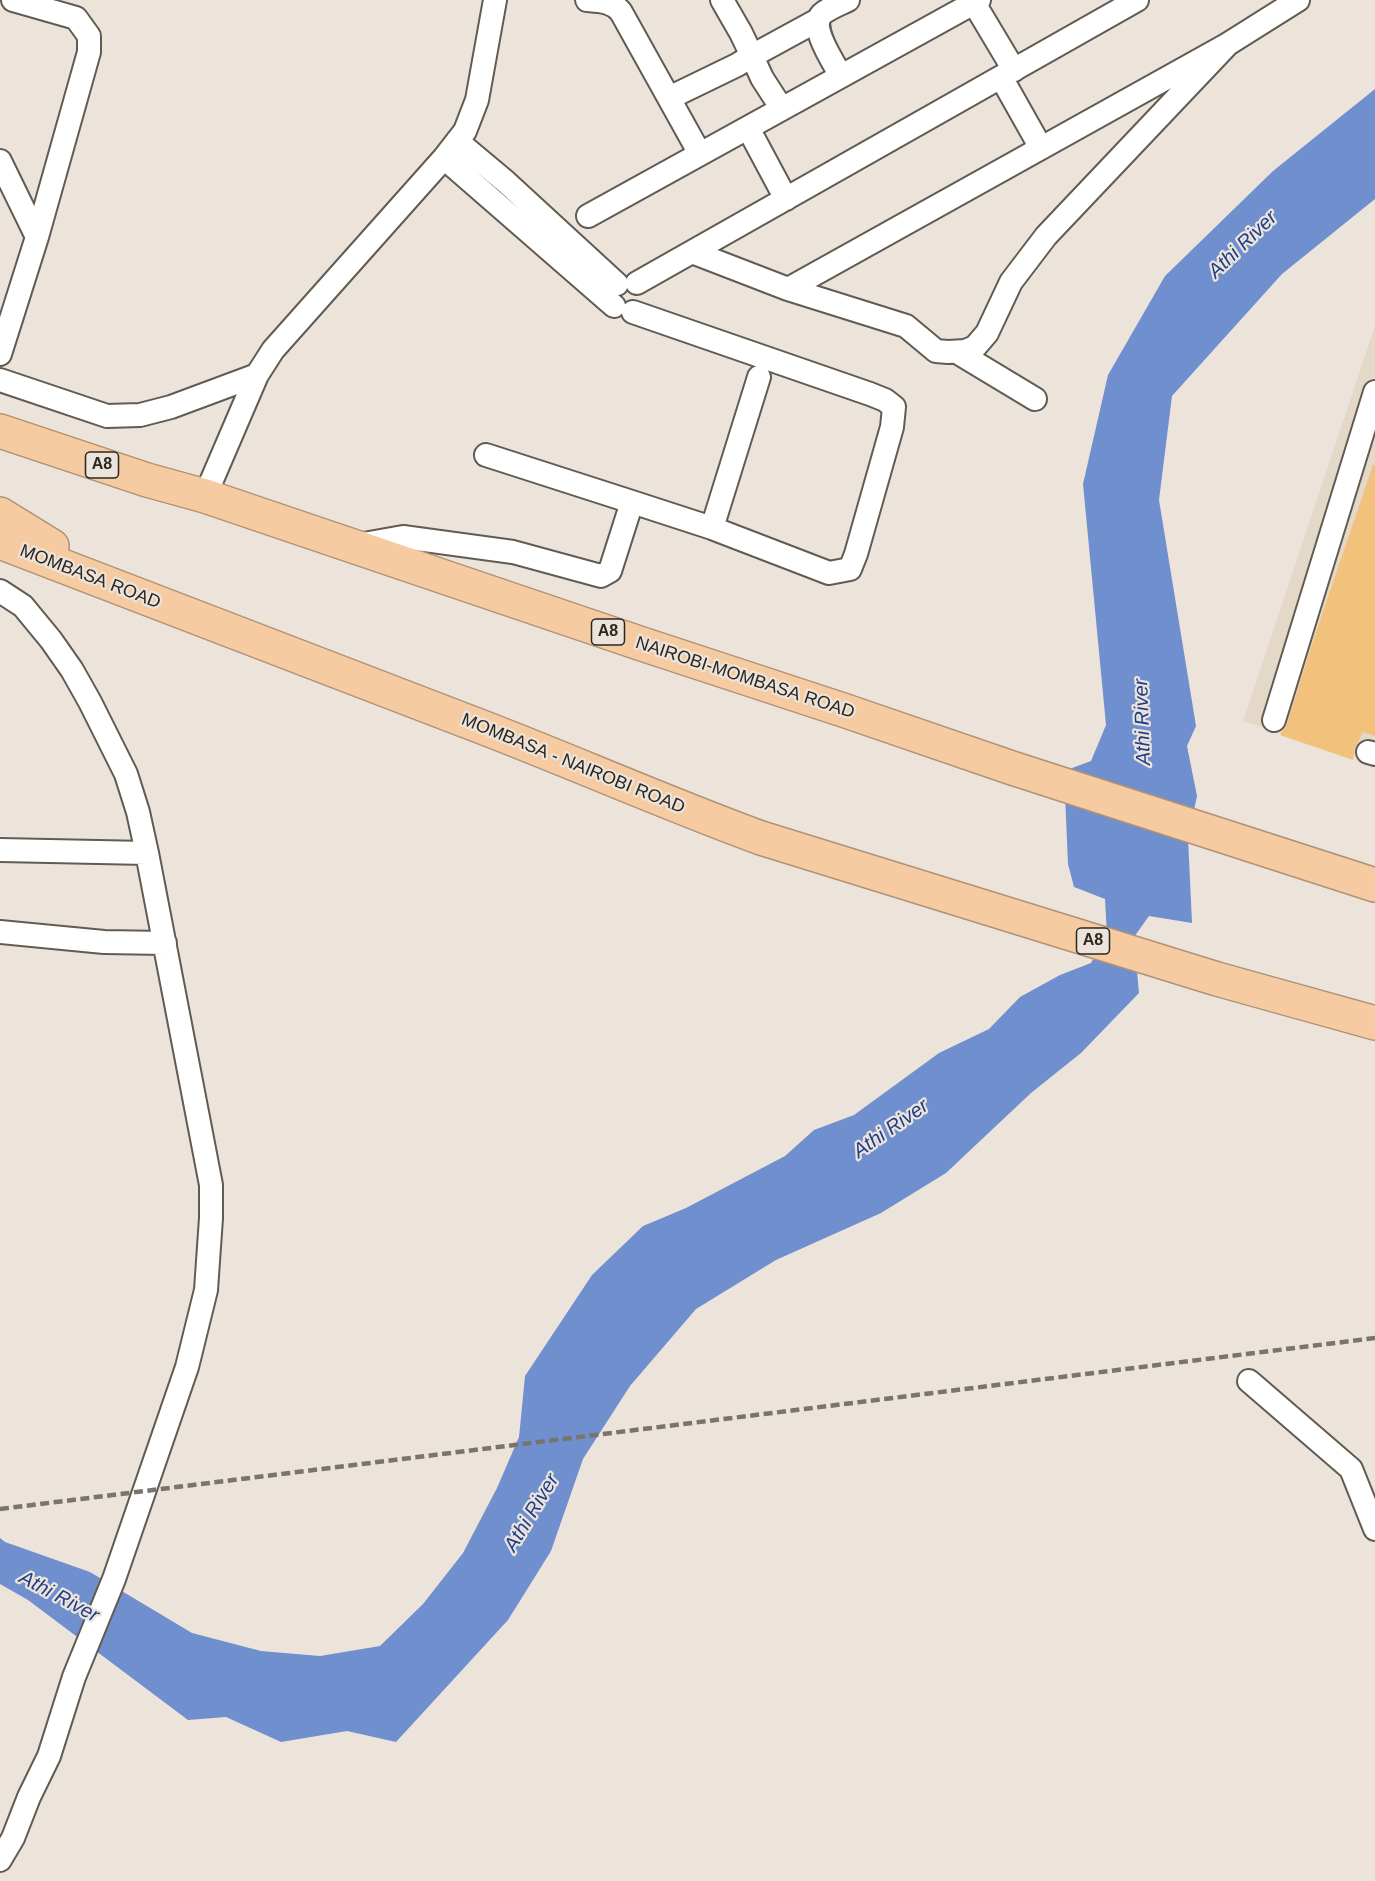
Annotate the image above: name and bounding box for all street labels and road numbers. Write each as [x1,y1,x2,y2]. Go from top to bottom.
road number: A8 [86,452,118,478]
street label: MOMBASA ROAD [17,540,163,614]
road number: A8 [592,619,624,645]
street label: NAIROBI-MOMBASA ROAD [633,632,857,724]
street label: MOMBASA - NAIROBI ROAD [458,709,688,819]
road number: A8 [1076,928,1110,954]

